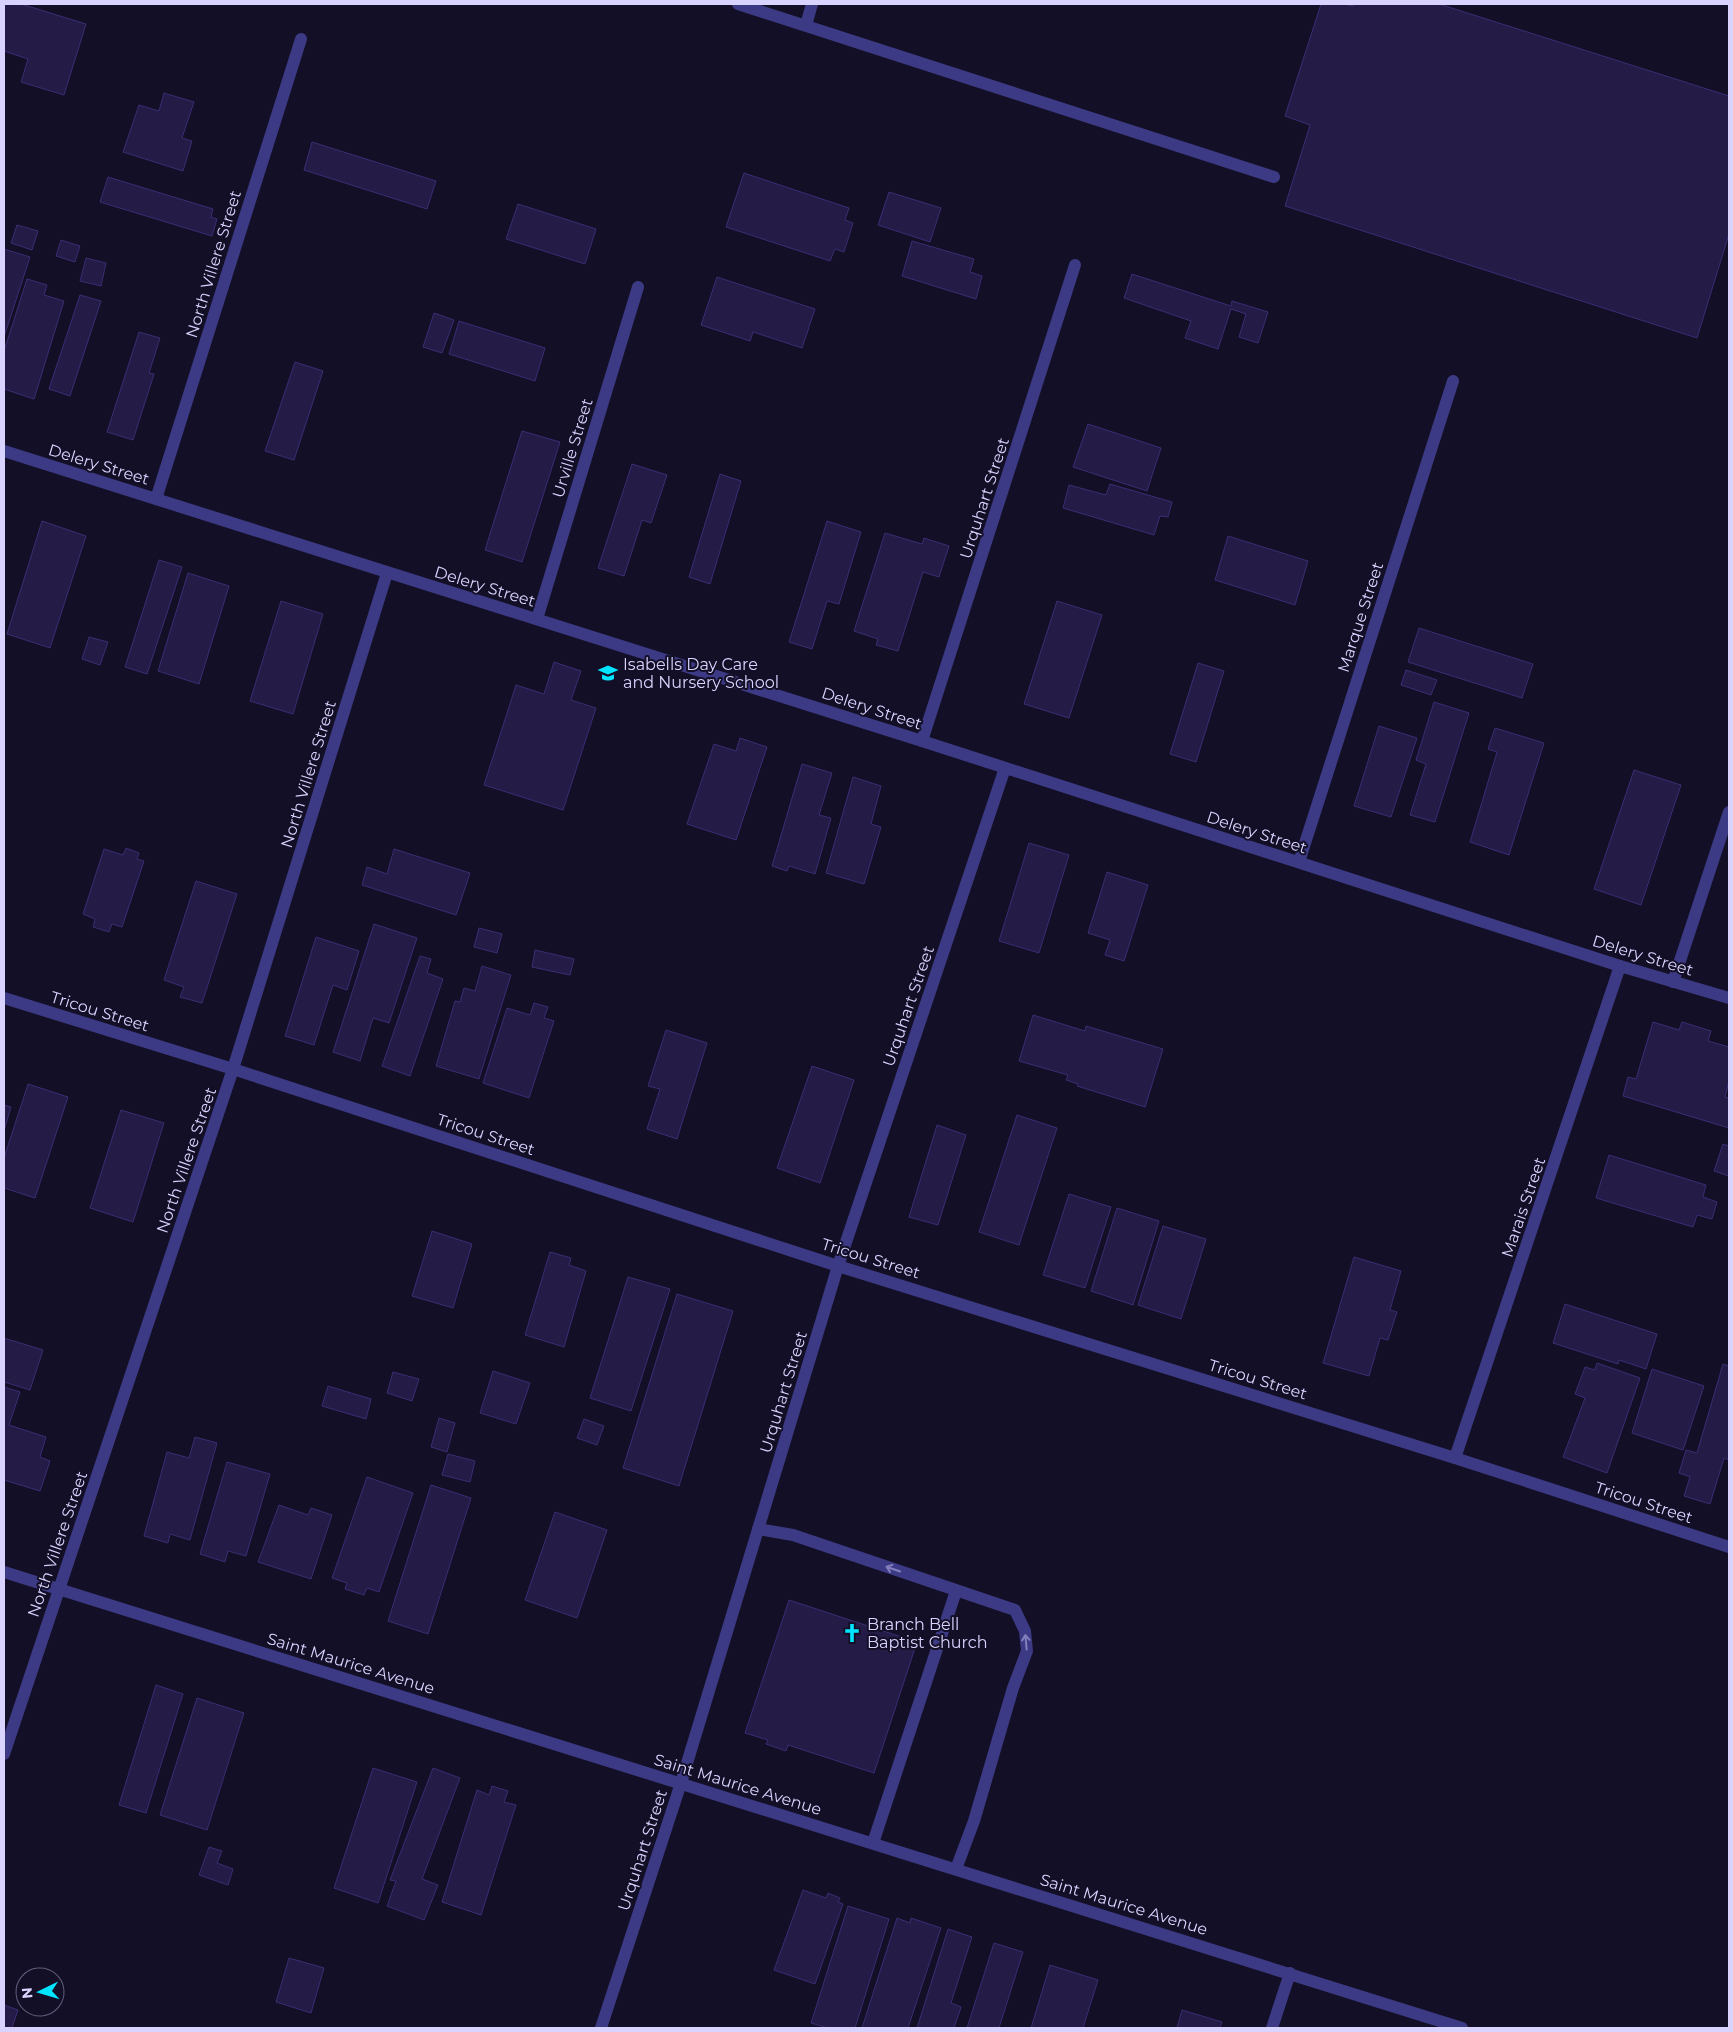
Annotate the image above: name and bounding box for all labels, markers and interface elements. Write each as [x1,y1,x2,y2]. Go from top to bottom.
street label: North Villere Street [182,188,245,340]
street label: Urville Street [548,396,597,500]
street label: Urquhart Street [956,435,1013,561]
street label: Delery Street [46,440,152,489]
street label: Marque Street [1334,559,1387,675]
street label: Delery Street [432,562,538,611]
place label: Isabells Day Care and Nursery School [623,655,779,692]
school or university icon: Isabells Day Care and Nursery School [597,662,619,684]
street label: Delery Street [819,683,925,734]
street label: North Villere Street [277,698,340,850]
street label: Delery Street [1204,807,1310,858]
street label: Delery Street [1590,931,1696,980]
street label: Urquhart Street [879,943,938,1069]
street label: Tricou Street [48,988,152,1036]
street label: North Villere Street [153,1084,221,1236]
street label: Tricou Street [435,1110,538,1159]
street label: Marais Street [1497,1154,1550,1260]
street label: Tricou Street [819,1235,923,1283]
street label: Urquhart Street [756,1328,811,1455]
street label: Tricou Street [1206,1356,1310,1404]
street label: North Villere Street [24,1468,92,1620]
street label: Tricou Street [1593,1478,1696,1527]
one-way arrow [886,1564,901,1573]
place label: Branch Bell Baptist Church [867,1615,987,1652]
church icon: Branch Bell Baptist Church [841,1622,863,1644]
street label: Saint Maurice Avenue [265,1629,437,1698]
one-way arrow [1021,1634,1031,1650]
street label: Saint Maurice Avenue [652,1750,824,1819]
street label: Urquhart Street [614,1787,671,1913]
street label: Saint Maurice Avenue [1038,1870,1210,1939]
north arrow [15,1967,65,2017]
text: N [18,1987,37,2000]

